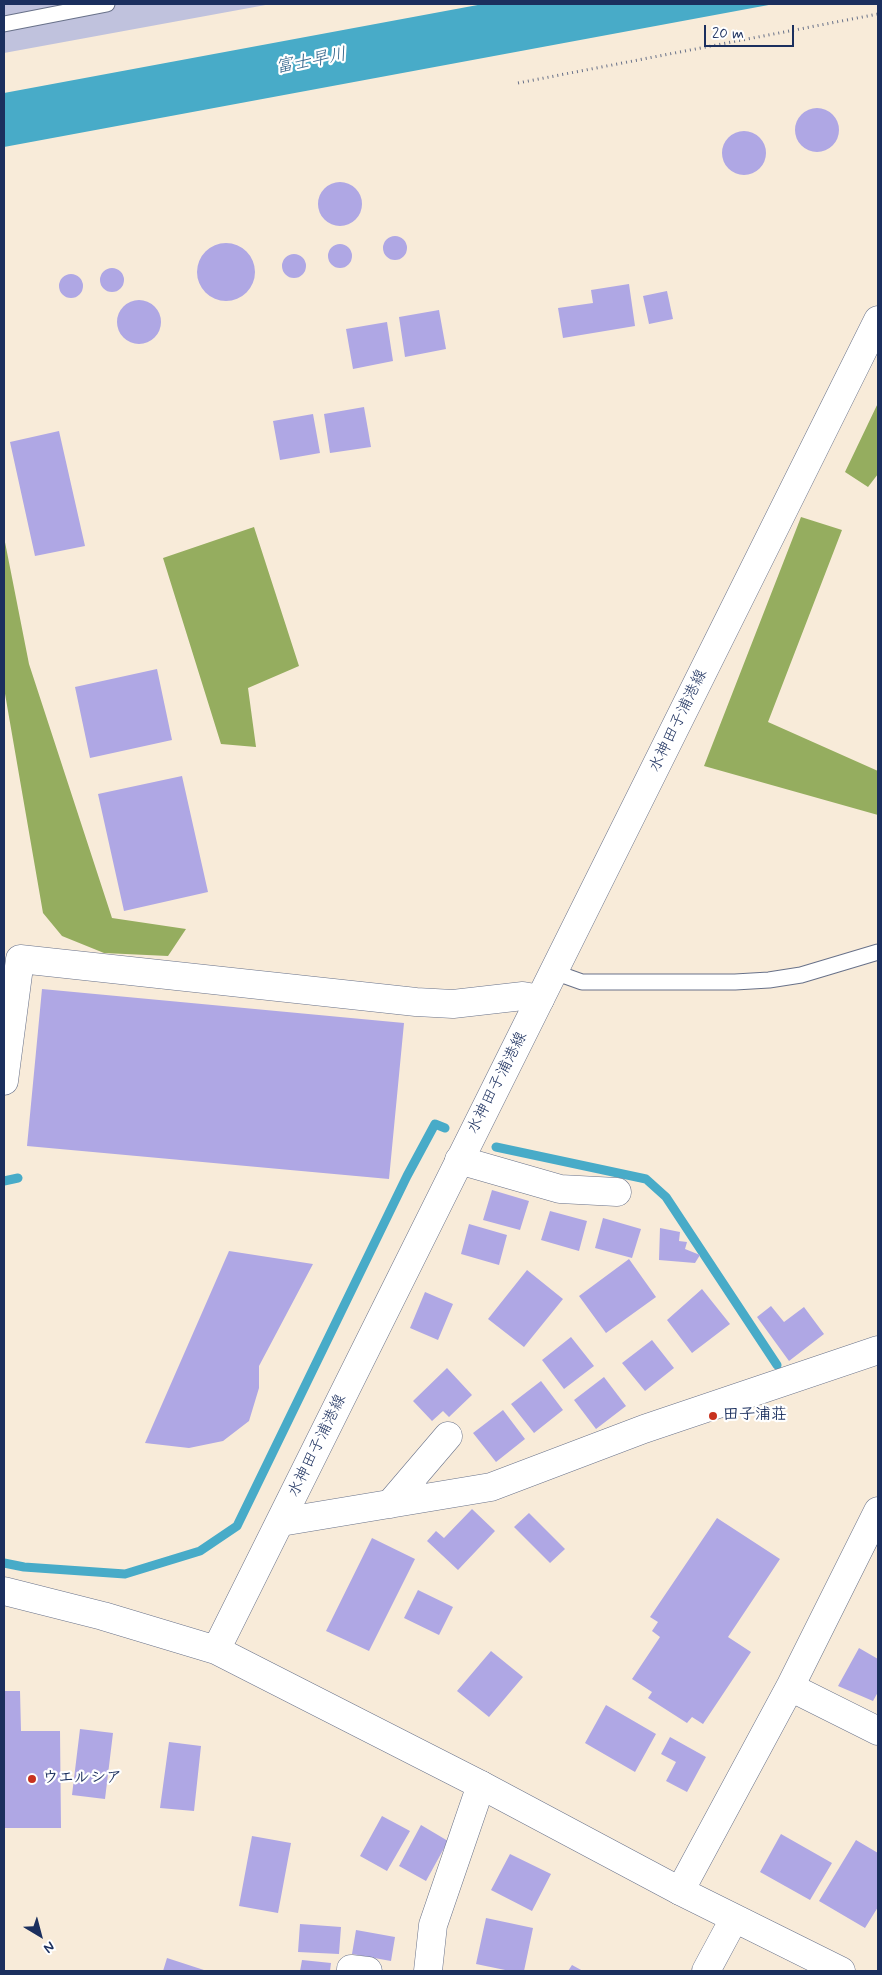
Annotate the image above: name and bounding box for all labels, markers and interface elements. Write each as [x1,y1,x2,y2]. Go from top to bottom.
scale bar [707,15,797,47]
text: 20 m [712,24,744,44]
water label: 富士早川 [274,45,348,79]
street label: 水神田子浦港線 [646,666,712,776]
street label: 水神田子浦港線 [464,1029,532,1137]
street label: 水神田子浦港線 [285,1391,351,1501]
place label: 田子浦荘 [723,1406,787,1426]
marker: 田子浦荘 [707,1410,719,1422]
place label: ウエルシア [42,1769,122,1789]
marker: ウエルシア [26,1773,38,1785]
north arrow [15,1910,65,1960]
text: N [40,1937,58,1957]

